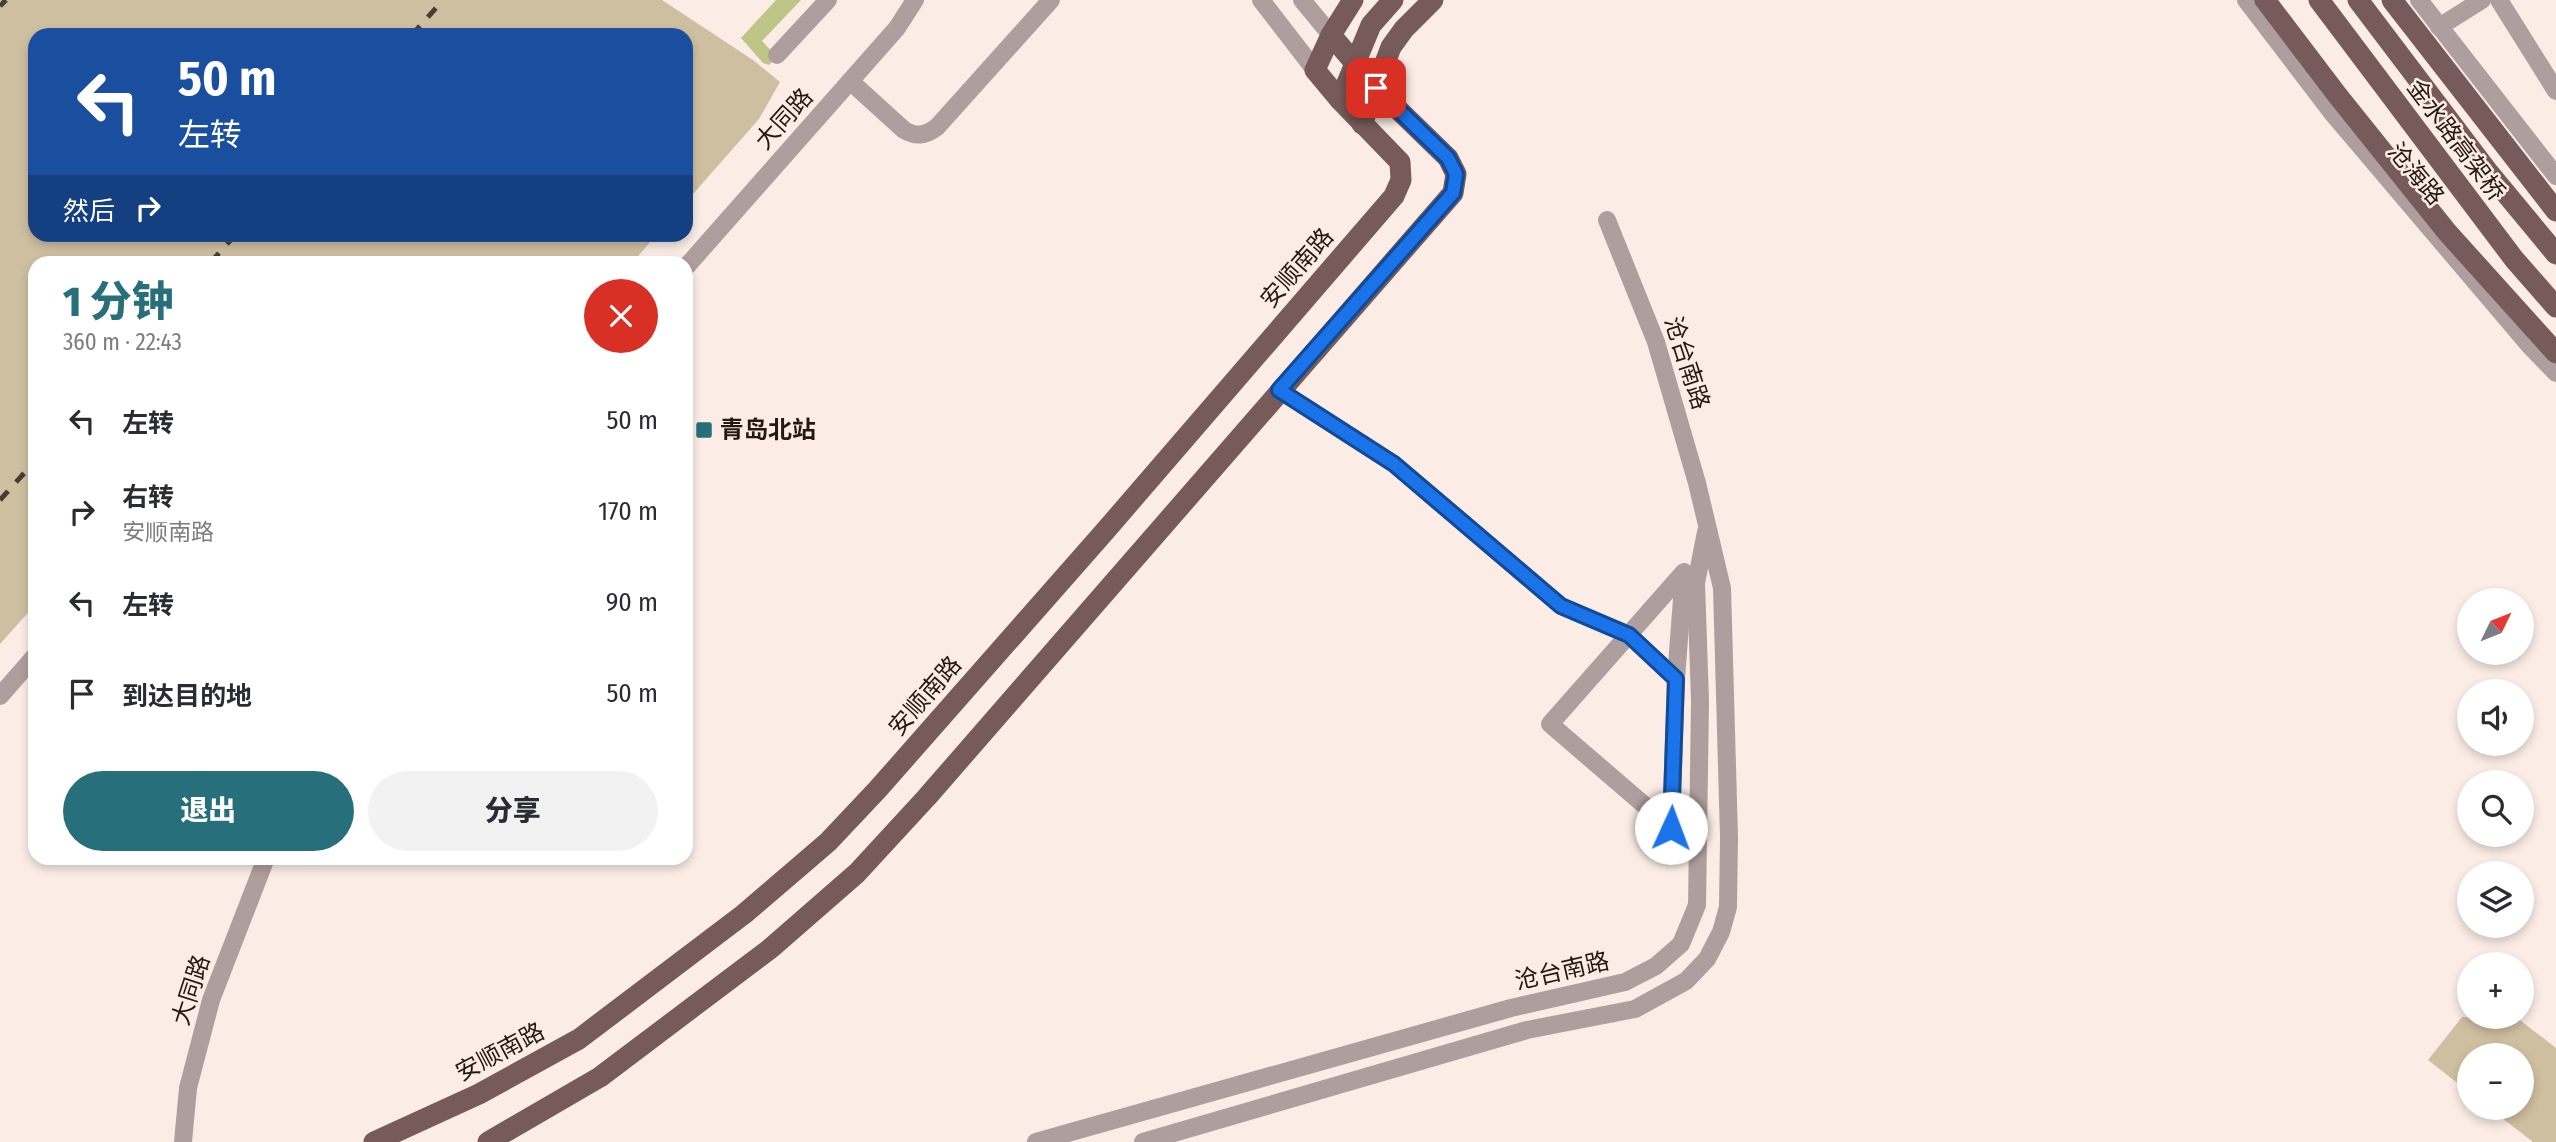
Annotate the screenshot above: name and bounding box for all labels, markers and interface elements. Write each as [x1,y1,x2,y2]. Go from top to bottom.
text: 50 m [178,49,276,108]
icon: left [63,56,154,147]
pin [1346,58,1406,118]
icon: arrive [1357,69,1395,107]
street label: 金水路高架桥 [2401,74,2511,206]
street label: 大同路 [750,83,818,155]
text: 左转 [178,116,242,154]
street label: 沧海路 [2382,137,2450,211]
icon: right [129,189,167,227]
text: 然后 [63,196,115,227]
street label: 安顺南路 [1255,223,1339,313]
text: 1 分钟 [63,277,174,327]
button: close [584,279,658,353]
street label: 沧台南路 [1659,313,1715,413]
text: 360 m · 22:43 [63,328,182,356]
icon: left [63,402,101,440]
text: 50 m [606,405,658,436]
text: 左转 [122,408,174,439]
place label: 青岛北站 [720,416,816,444]
marker: 青岛北站 [694,420,714,440]
text: 右转 [122,482,174,513]
icon: right [63,493,101,531]
text: 170 m [598,496,658,527]
text: 安顺南路 [122,518,214,546]
icon: left [63,584,101,622]
text: 90 m [606,587,658,618]
north arrow [2457,588,2534,665]
map controls [2457,588,2534,1120]
text: 左转 [122,590,174,621]
street label: 安顺南路 [883,651,967,741]
icon: arrive [63,675,101,713]
text: 50 m [606,678,658,709]
button: sound [2457,679,2534,756]
text: 到达目的地 [122,681,252,712]
button: search [2457,770,2534,847]
button: 退出 [63,771,354,851]
button: 分享 [368,771,658,851]
position arrow [1634,791,1708,865]
button: layers [2457,861,2534,938]
street label: 沧台南路 [1512,947,1612,995]
street label: 大同路 [167,951,215,1029]
button: + [2457,952,2534,1029]
street label: 安顺南路 [451,1017,549,1087]
button: − [2457,1043,2534,1120]

